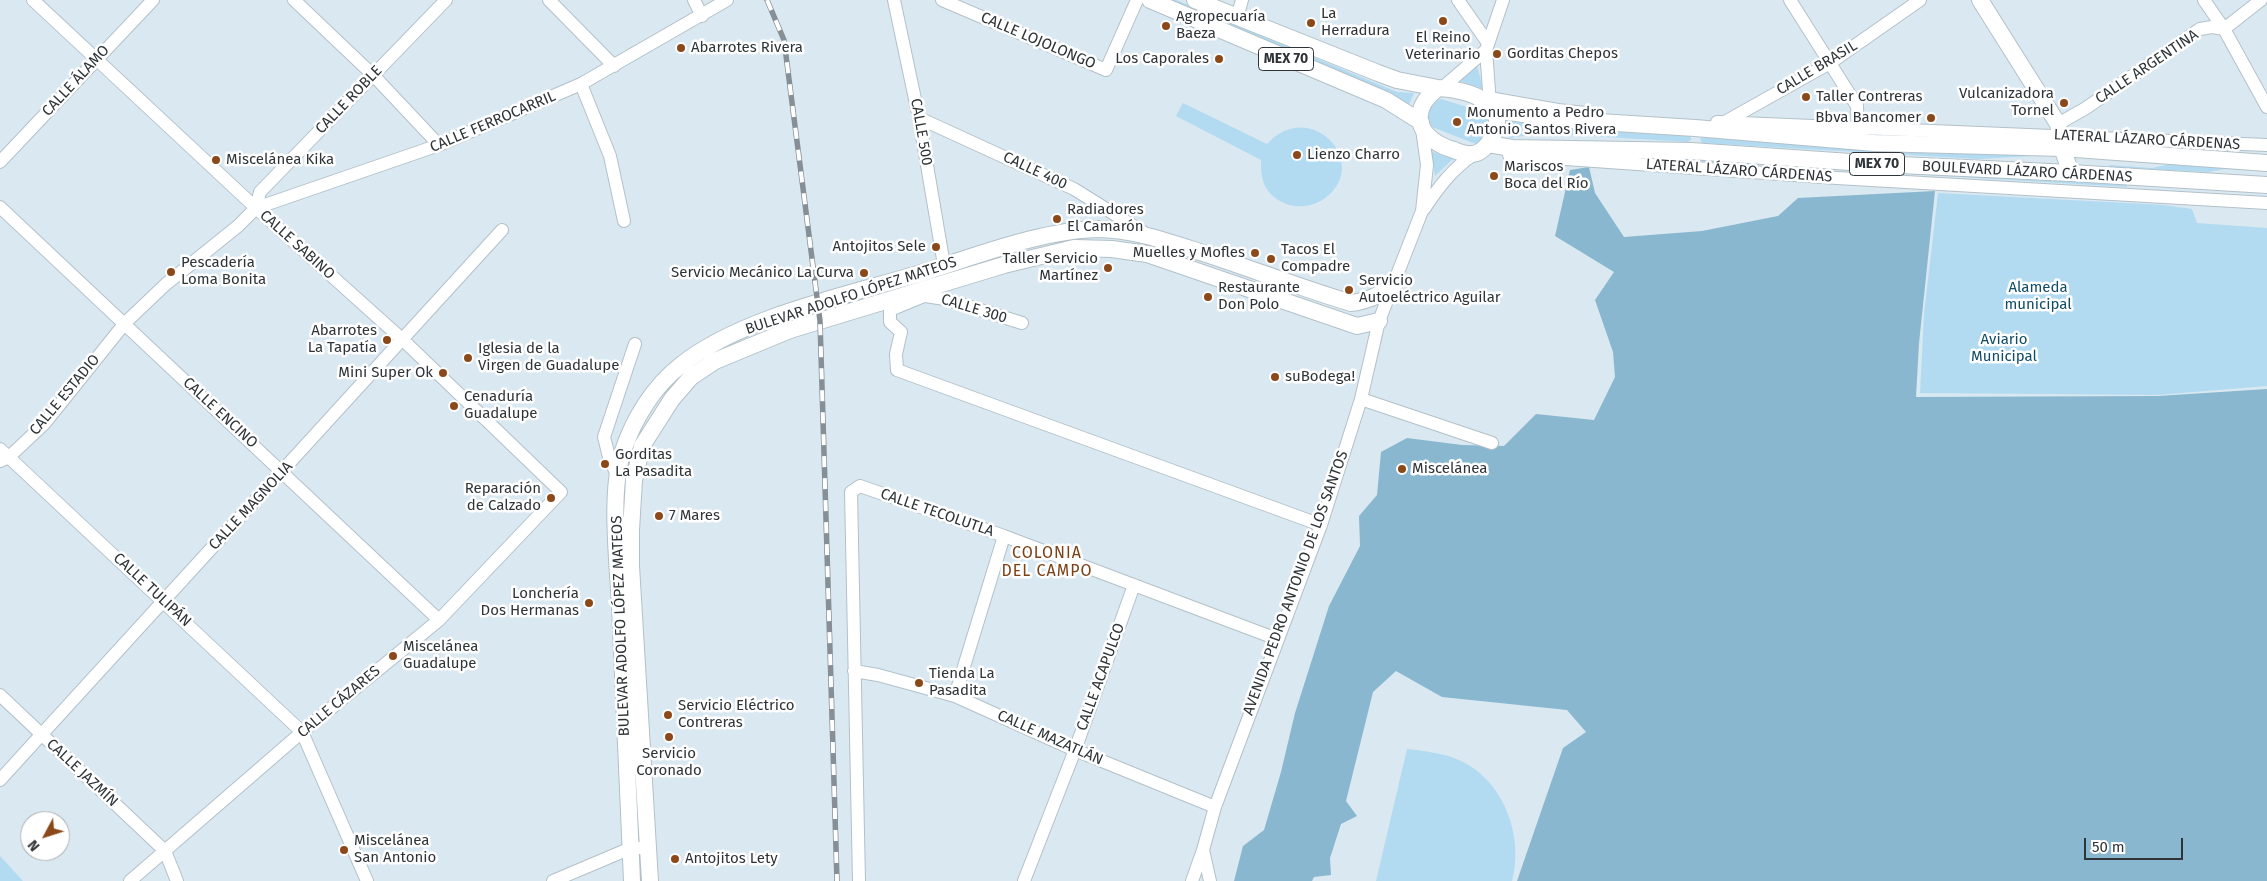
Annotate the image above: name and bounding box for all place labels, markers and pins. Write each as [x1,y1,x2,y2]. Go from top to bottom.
place label: La Herradura [1321,5,1390,40]
place label: Agropecuaría Baeza [1176,8,1266,43]
marker: El Reino Veterinario [1437,15,1449,27]
marker: La Herradura [1305,17,1317,29]
marker: Agropecuaría Baeza [1160,20,1172,32]
place label: El Reino Veterinario [1405,29,1481,64]
place label: Abarrotes Rivera [691,39,803,57]
marker: Abarrotes Rivera [675,42,687,54]
place label: Gorditas Chepos [1507,45,1618,63]
marker: Gorditas Chepos [1491,48,1503,60]
place label: Los Caporales [1115,50,1209,68]
marker: Los Caporales [1213,53,1225,65]
place label: Vulcanizadora Tornel [1959,85,2054,120]
place label: Taller Contreras [1816,88,1923,106]
marker: Taller Contreras [1800,91,1812,103]
marker: Vulcanizadora Tornel [2058,97,2070,109]
place label: Monumento a Pedro Antonio Santos Rivera [1467,104,1616,139]
place label: Bbva Bancomer [1815,109,1921,127]
marker: Bbva Bancomer [1925,112,1937,124]
marker: Monumento a Pedro Antonio Santos Rivera [1451,116,1463,128]
place label: Lienzo Charro [1307,146,1400,164]
marker: Lienzo Charro [1291,149,1303,161]
place label: Miscelánea Kika [226,151,334,169]
marker: Miscelánea Kika [210,154,222,166]
place label: Mariscos Boca del Río [1504,158,1589,193]
marker: Mariscos Boca del Río [1488,170,1500,182]
place label: Radiadores El Camarón [1067,201,1144,236]
marker: Radiadores El Camarón [1051,213,1063,225]
place label: Antojitos Sele [832,238,926,256]
marker: Antojitos Sele [930,241,942,253]
place label: Tacos El Compadre [1281,241,1350,276]
place label: Muelles y Mofles [1133,244,1245,262]
marker: Muelles y Mofles [1249,247,1261,259]
place label: Taller Servicio Martínez [1002,250,1098,285]
marker: Tacos El Compadre [1265,253,1277,265]
place label: Pescadería Loma Bonita [181,254,266,289]
marker: Taller Servicio Martínez [1102,262,1114,274]
place label: Servicio Mecánico La Curva [671,264,854,282]
marker: Pescadería Loma Bonita [165,266,177,278]
marker: Servicio Mecánico La Curva [858,267,870,279]
place label: Servicio Autoeléctrico Aguilar [1359,272,1501,307]
place label: Restaurante Don Polo [1218,279,1300,314]
marker: Servicio Autoeléctrico Aguilar [1343,284,1355,296]
marker: Restaurante Don Polo [1202,291,1214,303]
place label: Abarrotes La Tapatía [308,322,377,357]
marker: Abarrotes La Tapatía [381,334,393,346]
place label: Iglesia de la Virgen de Guadalupe [478,340,619,375]
marker: Iglesia de la Virgen de Guadalupe [462,352,474,364]
place label: Mini Super Ok [338,364,433,382]
marker: Mini Super Ok [437,367,449,379]
place label: suBodega! [1285,368,1355,386]
marker: suBodega! [1269,371,1281,383]
place label: Cenaduría Guadalupe [464,388,538,423]
marker: Cenaduría Guadalupe [448,400,460,412]
place label: Gorditas La Pasadita [615,446,692,481]
marker: Gorditas La Pasadita [599,458,611,470]
place label: Miscelánea [1412,460,1487,478]
marker: Miscelánea [1396,463,1408,475]
place label: Reparación de Calzado [465,480,541,515]
marker: Reparación de Calzado [545,492,557,504]
place label: 7 Mares [669,507,720,525]
marker: 7 Mares [653,510,665,522]
place label: Lonchería Dos Hermanas [481,585,579,620]
marker: Lonchería Dos Hermanas [583,597,595,609]
place label: Miscelánea Guadalupe [403,638,478,673]
marker: Miscelánea Guadalupe [387,650,399,662]
place label: Tienda La Pasadita [929,665,995,700]
marker: Tienda La Pasadita [913,677,925,689]
place label: Servicio Eléctrico Contreras [678,697,795,732]
marker: Servicio Eléctrico Contreras [662,709,674,721]
marker: Servicio Coronado [663,731,675,743]
place label: Servicio Coronado [636,745,702,780]
place label: Miscelánea San Antonio [354,832,436,867]
marker: Miscelánea San Antonio [338,844,350,856]
place label: Antojitos Lety [685,850,778,868]
marker: Antojitos Lety [669,853,681,865]

